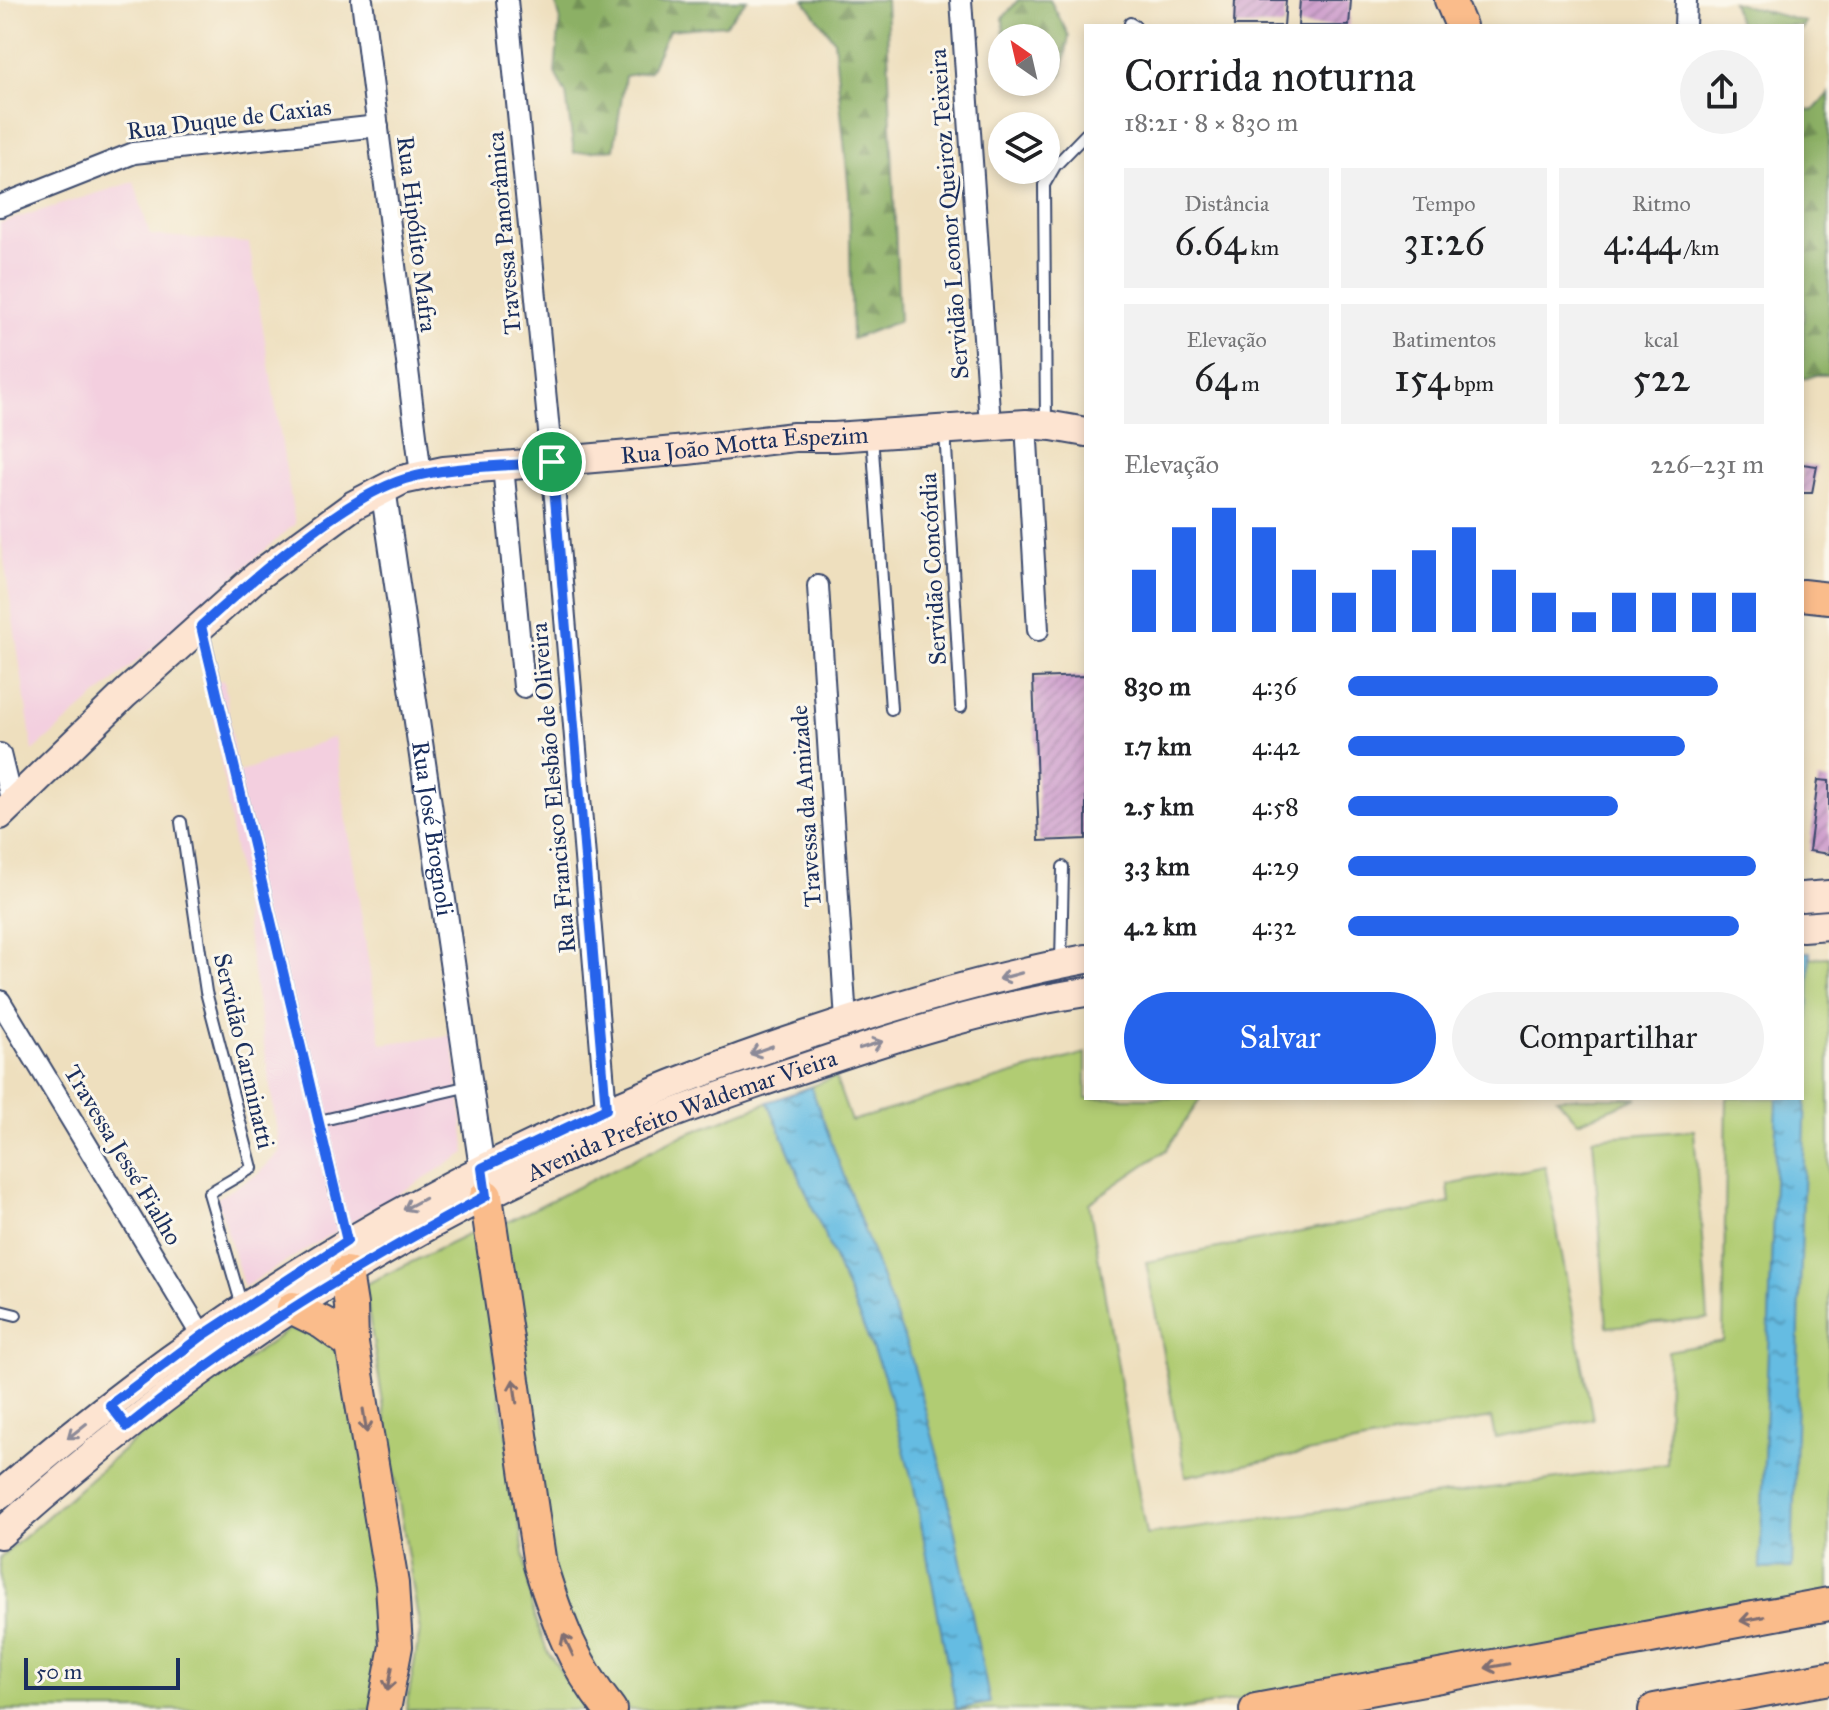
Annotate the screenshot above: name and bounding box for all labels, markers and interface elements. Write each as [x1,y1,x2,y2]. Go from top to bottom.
north arrow [988,24,1060,96]
map controls [988,24,1060,184]
street label: Servidão Leonor Queiroz Teixeira [922,47,976,380]
text: Corrida noturna [1124,49,1416,103]
button: share [1680,50,1764,134]
street label: Rua Duque de Caxias [125,92,333,146]
text: 18:21 · 8 × 830 m [1124,106,1298,138]
button: layers [988,112,1060,184]
street label: Travessa Panorâmica [480,129,528,336]
street label: Rua Hipólito Mafra [390,134,444,335]
text: Distância [1184,190,1269,217]
text: Tempo [1412,190,1476,217]
text: Ritmo [1632,190,1691,217]
text: 6.64 [1174,217,1246,266]
text: 31:26 [1403,217,1485,266]
text: 4:44 [1603,217,1680,266]
text: km [1246,234,1279,261]
text: /km [1680,234,1719,261]
text: Elevação [1186,326,1267,353]
text: Batimentos [1392,326,1496,353]
text: kcal [1644,326,1679,353]
text: 64 [1194,353,1236,402]
text: 154 [1394,353,1449,402]
text: 522 [1632,353,1690,402]
text: m [1236,370,1260,397]
text: bpm [1449,370,1494,397]
street label: Rua João Motta Espezim [619,420,869,471]
pin [518,428,586,496]
icon: arrive [530,440,574,484]
text: Elevação [1124,448,1219,480]
text: 226–231 m [1651,448,1764,480]
street label: Servidão Concórdia [913,471,953,666]
street label: Rua Francisco Elesbão de Oliveira [524,621,582,955]
text: 830 m [1124,670,1191,702]
text: 4:36 [1252,670,1297,702]
street label: Travessa da Amizade [784,704,828,908]
text: 1.7 km [1124,730,1192,762]
text: 4:42 [1252,730,1300,762]
street label: Rua José Brognoli [405,739,460,918]
text: 2.5 km [1124,790,1194,822]
text: 4:58 [1252,790,1299,822]
text: 3.3 km [1124,850,1190,882]
text: 4:29 [1252,850,1300,882]
text: 4.2 km [1124,910,1197,942]
text: 4:32 [1252,910,1296,942]
street label: Servidão Carminatti [207,950,281,1152]
one-way arrow [997,970,1023,985]
button: Salvar [1124,992,1436,1084]
button: Compartilhar [1452,992,1764,1084]
one-way arrow [857,1037,883,1052]
street label: Avenida Prefeito Waldemar Vieira [521,1042,842,1188]
one-way arrow [749,1044,774,1058]
street label: Travessa Jessé Fialho [57,1059,189,1251]
one-way arrow [403,1196,426,1212]
one-way arrow [507,1379,522,1405]
one-way arrow [358,1408,373,1434]
one-way arrow [67,1422,88,1440]
one-way arrow [1740,1612,1766,1627]
one-way arrow [560,1633,575,1657]
scale bar [24,1654,180,1690]
text: 50 m [36,1658,82,1685]
one-way arrow [1484,1659,1510,1674]
one-way arrow [382,1665,397,1691]

